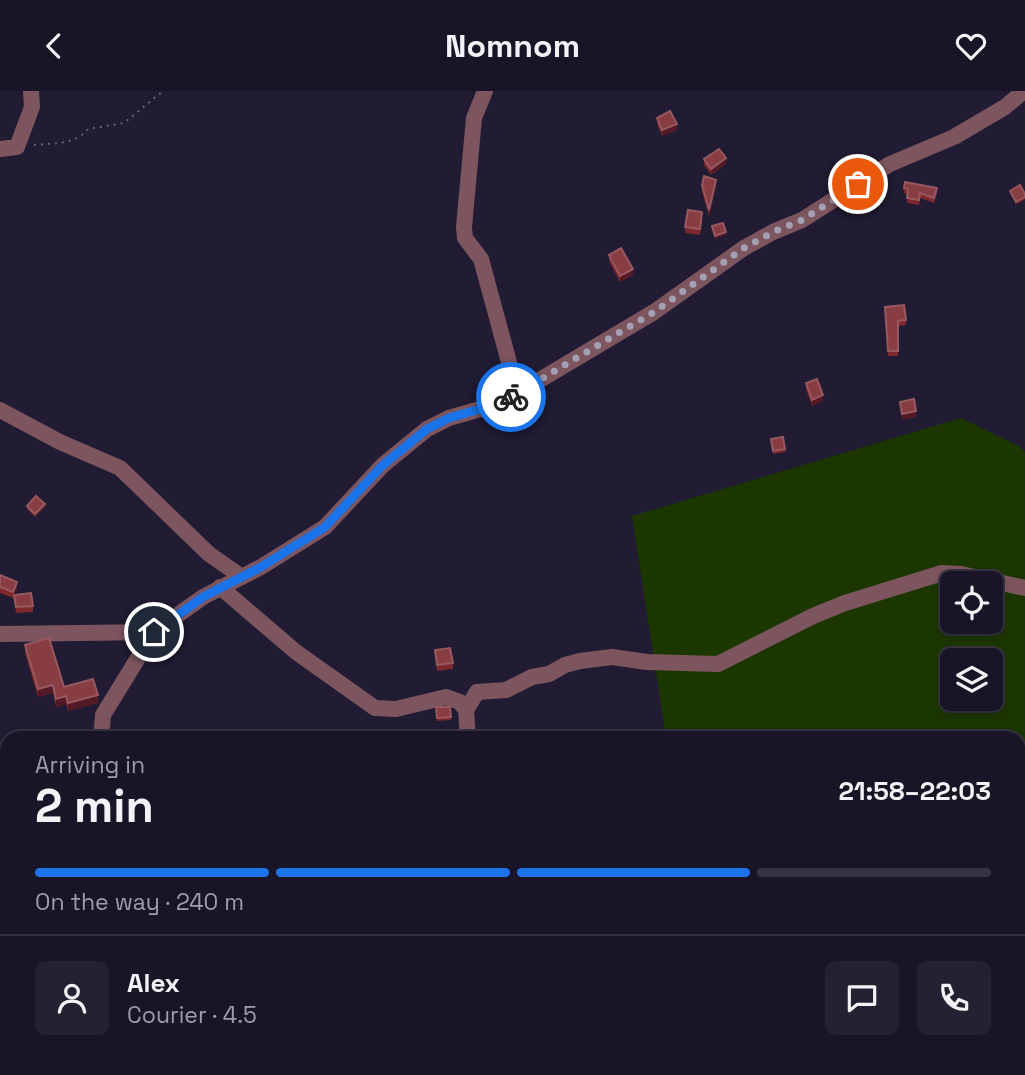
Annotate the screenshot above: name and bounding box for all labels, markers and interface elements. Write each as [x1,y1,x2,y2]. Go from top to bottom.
text: Nomnom [445,26,580,66]
icon: back [35,27,73,65]
icon: heart [952,27,990,65]
pin [828,154,888,214]
icon: bag [839,165,877,203]
courier [476,362,546,432]
icon: bike [492,378,530,416]
map controls [940,571,1003,711]
button: locate [940,571,1003,634]
pin [124,602,184,662]
icon: home [135,613,173,651]
button: layers [940,648,1003,711]
text: Arriving in [35,750,145,780]
text: 21:58–22:03 [838,774,991,808]
text: 2 min [35,777,154,835]
text: On the way · 240 m [35,887,244,917]
button: person [35,961,109,1035]
button: chat [825,961,899,1035]
button: phone [917,961,991,1035]
text: Alex [127,966,180,1000]
text: Courier · 4.5 [127,1000,257,1030]

